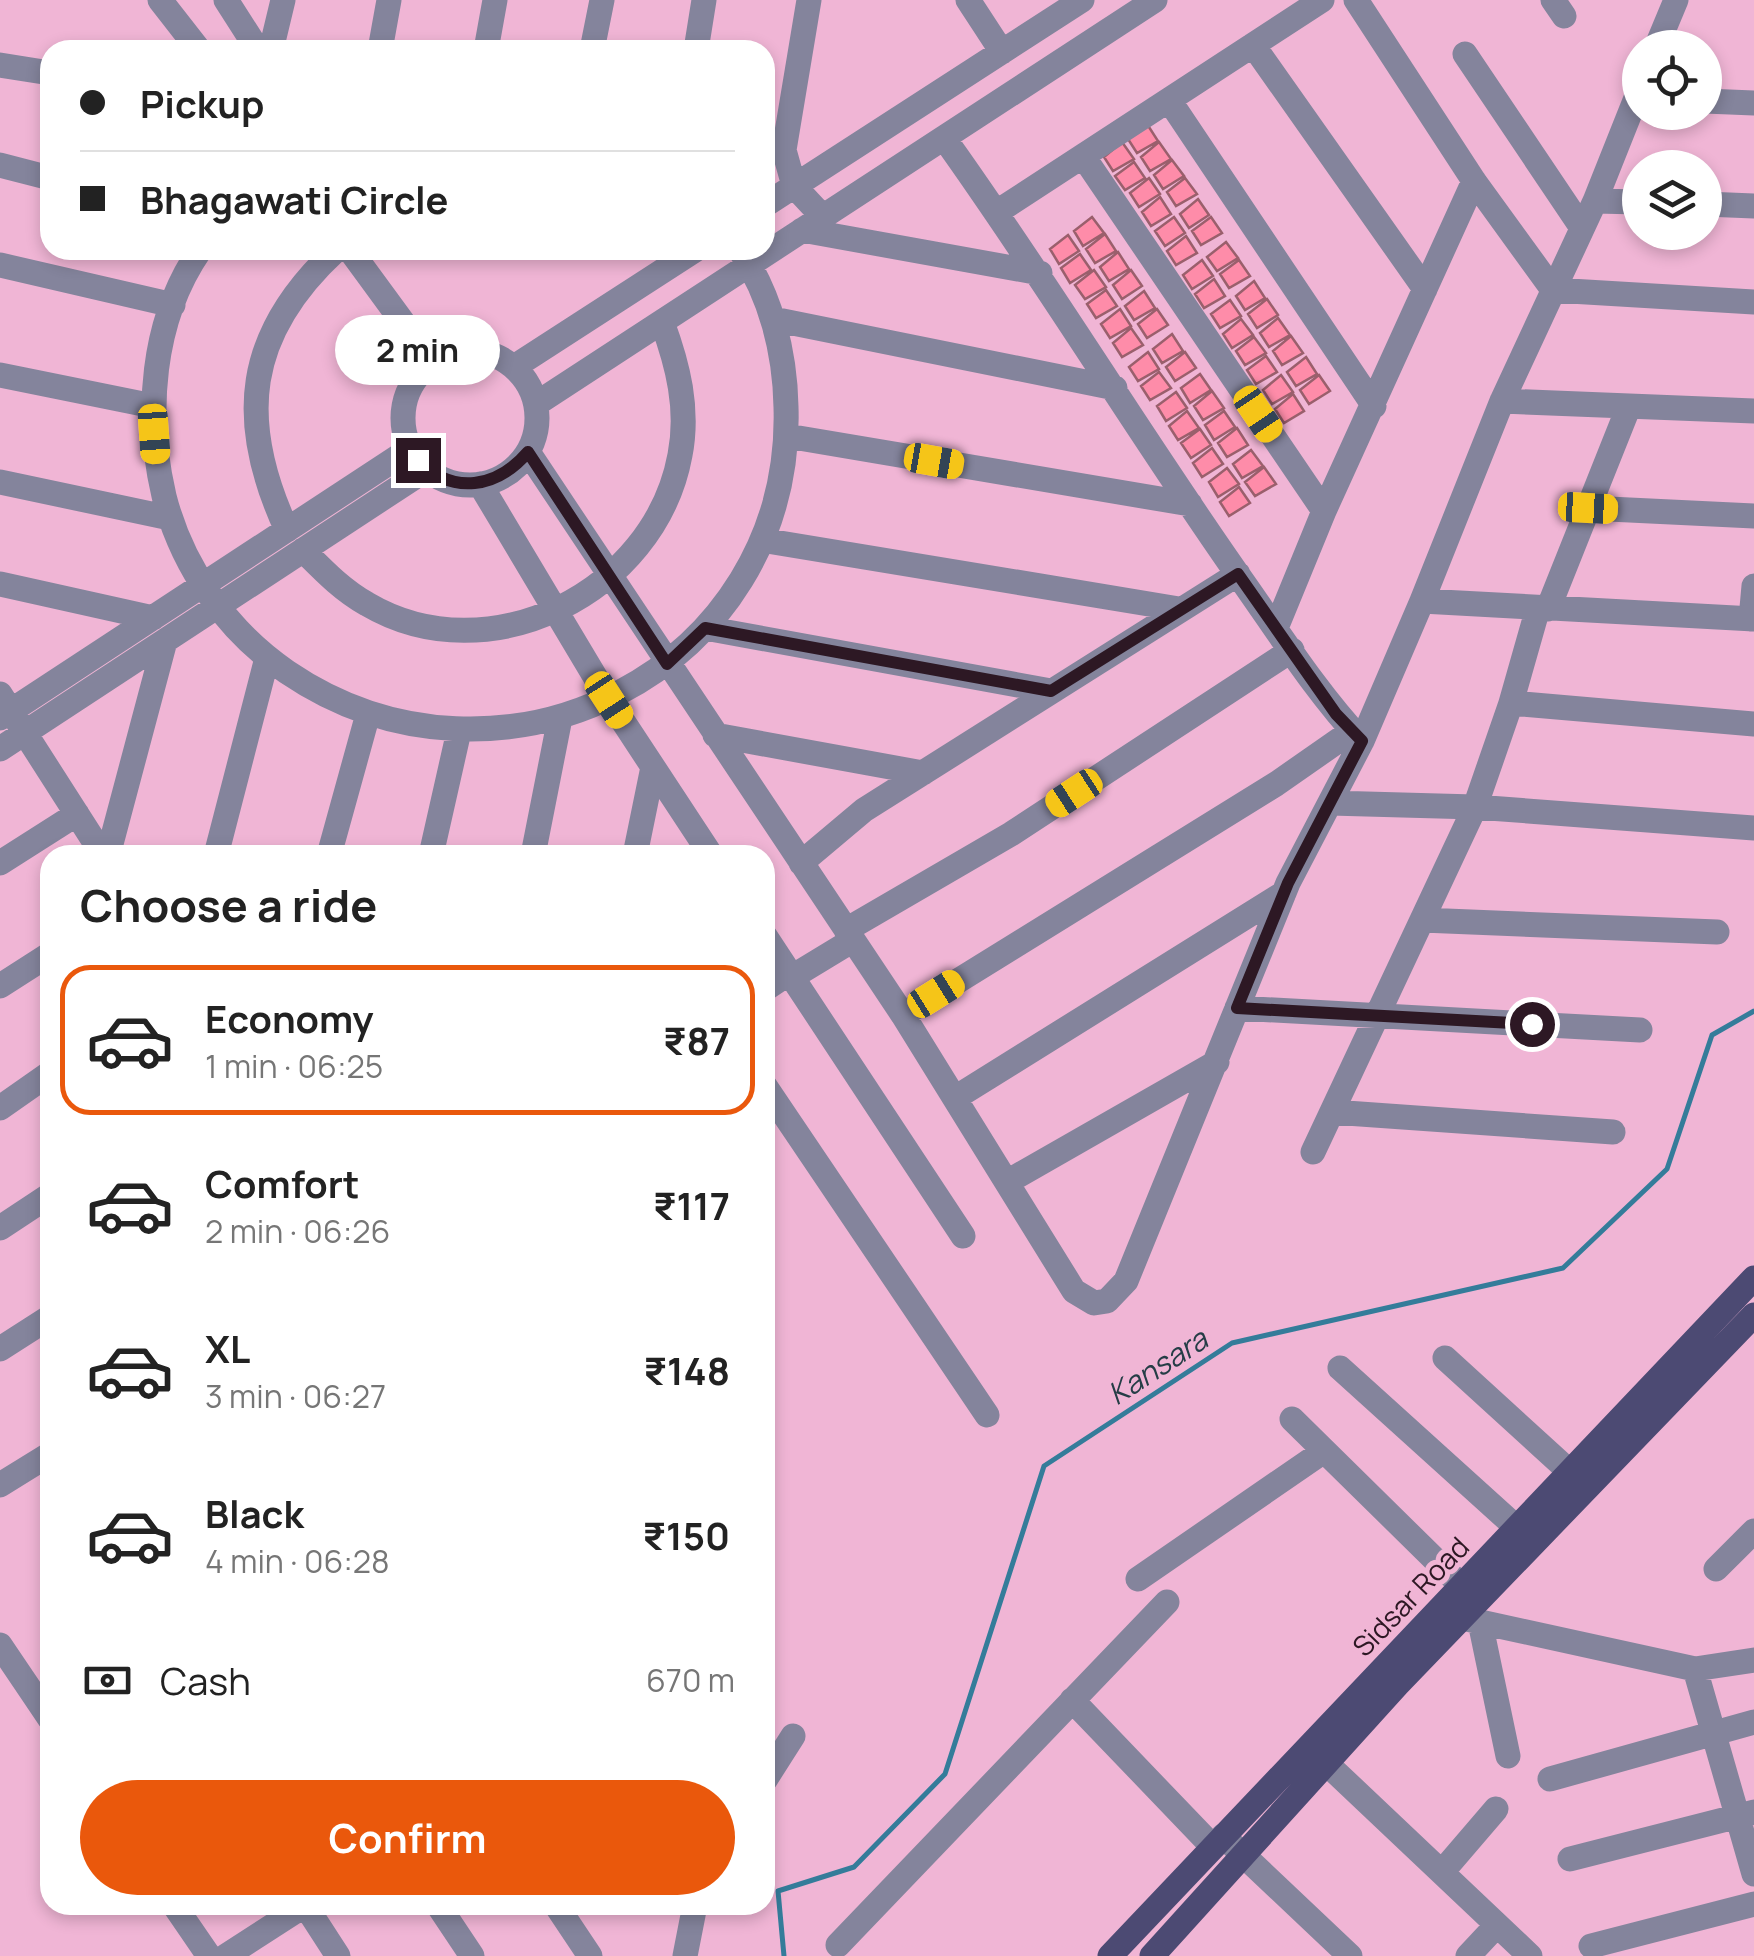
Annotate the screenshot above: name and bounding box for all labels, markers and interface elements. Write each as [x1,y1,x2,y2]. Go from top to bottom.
map controls [1622,30,1722,250]
button: locate [1622,30,1722,130]
text: Pickup [140,77,264,129]
button: layers [1622,150,1722,250]
text: Bhagawati Circle [140,173,448,225]
callout: 2 min [336,315,500,385]
text: 2 min [376,328,459,372]
car [1229,381,1287,447]
car [137,403,171,465]
route end [396,438,441,483]
car [902,441,966,481]
car [1557,491,1619,525]
car [580,667,638,733]
car [1041,764,1107,822]
text: Choose a ride [80,874,377,936]
car [903,965,969,1023]
text: Economy [205,992,374,1044]
icon: car [85,995,175,1085]
route start [1510,1002,1555,1047]
text: ₹87 [663,1014,730,1066]
text: 1 min · 06:25 [205,1044,383,1088]
text: Comfort [205,1157,359,1209]
icon: car [85,1160,175,1250]
text: ₹117 [653,1179,730,1231]
text: 2 min · 06:26 [205,1209,390,1253]
water label: Kansara [1099,1318,1216,1414]
text: XL [205,1322,250,1374]
icon: car [85,1325,175,1415]
text: ₹148 [643,1344,730,1396]
text: 3 min · 06:27 [205,1374,386,1418]
text: Black [205,1487,304,1539]
icon: car [85,1490,175,1580]
text: ₹150 [643,1509,730,1561]
street label: Sidsar Road [1343,1528,1477,1664]
text: 4 min · 06:28 [205,1539,390,1583]
icon: cash [80,1653,135,1708]
text: Cash [160,1654,251,1706]
text: 670 m [646,1658,735,1702]
button: Confirm [80,1780,735,1895]

